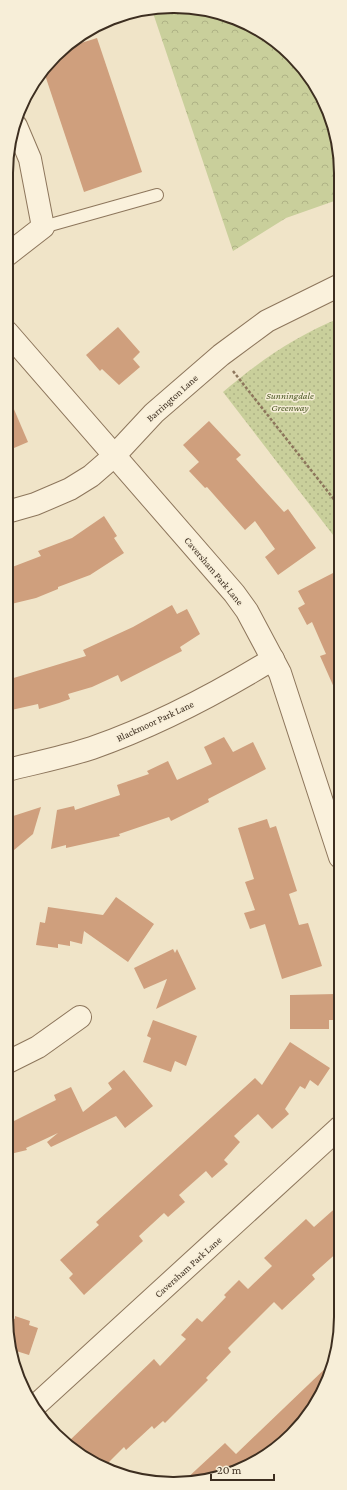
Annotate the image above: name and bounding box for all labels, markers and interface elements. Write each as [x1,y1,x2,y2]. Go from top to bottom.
street label: Barrington Lane [144,372,200,424]
park label: Sunningdale Greenway [266,390,314,413]
street label: Caversham Park Lane [182,535,246,608]
street label: Blackmoor Park Lane [115,698,196,744]
street label: Caversham Park Lane [152,1234,224,1300]
scale bar [211,1456,274,1482]
text: 20 m [217,1463,242,1477]

